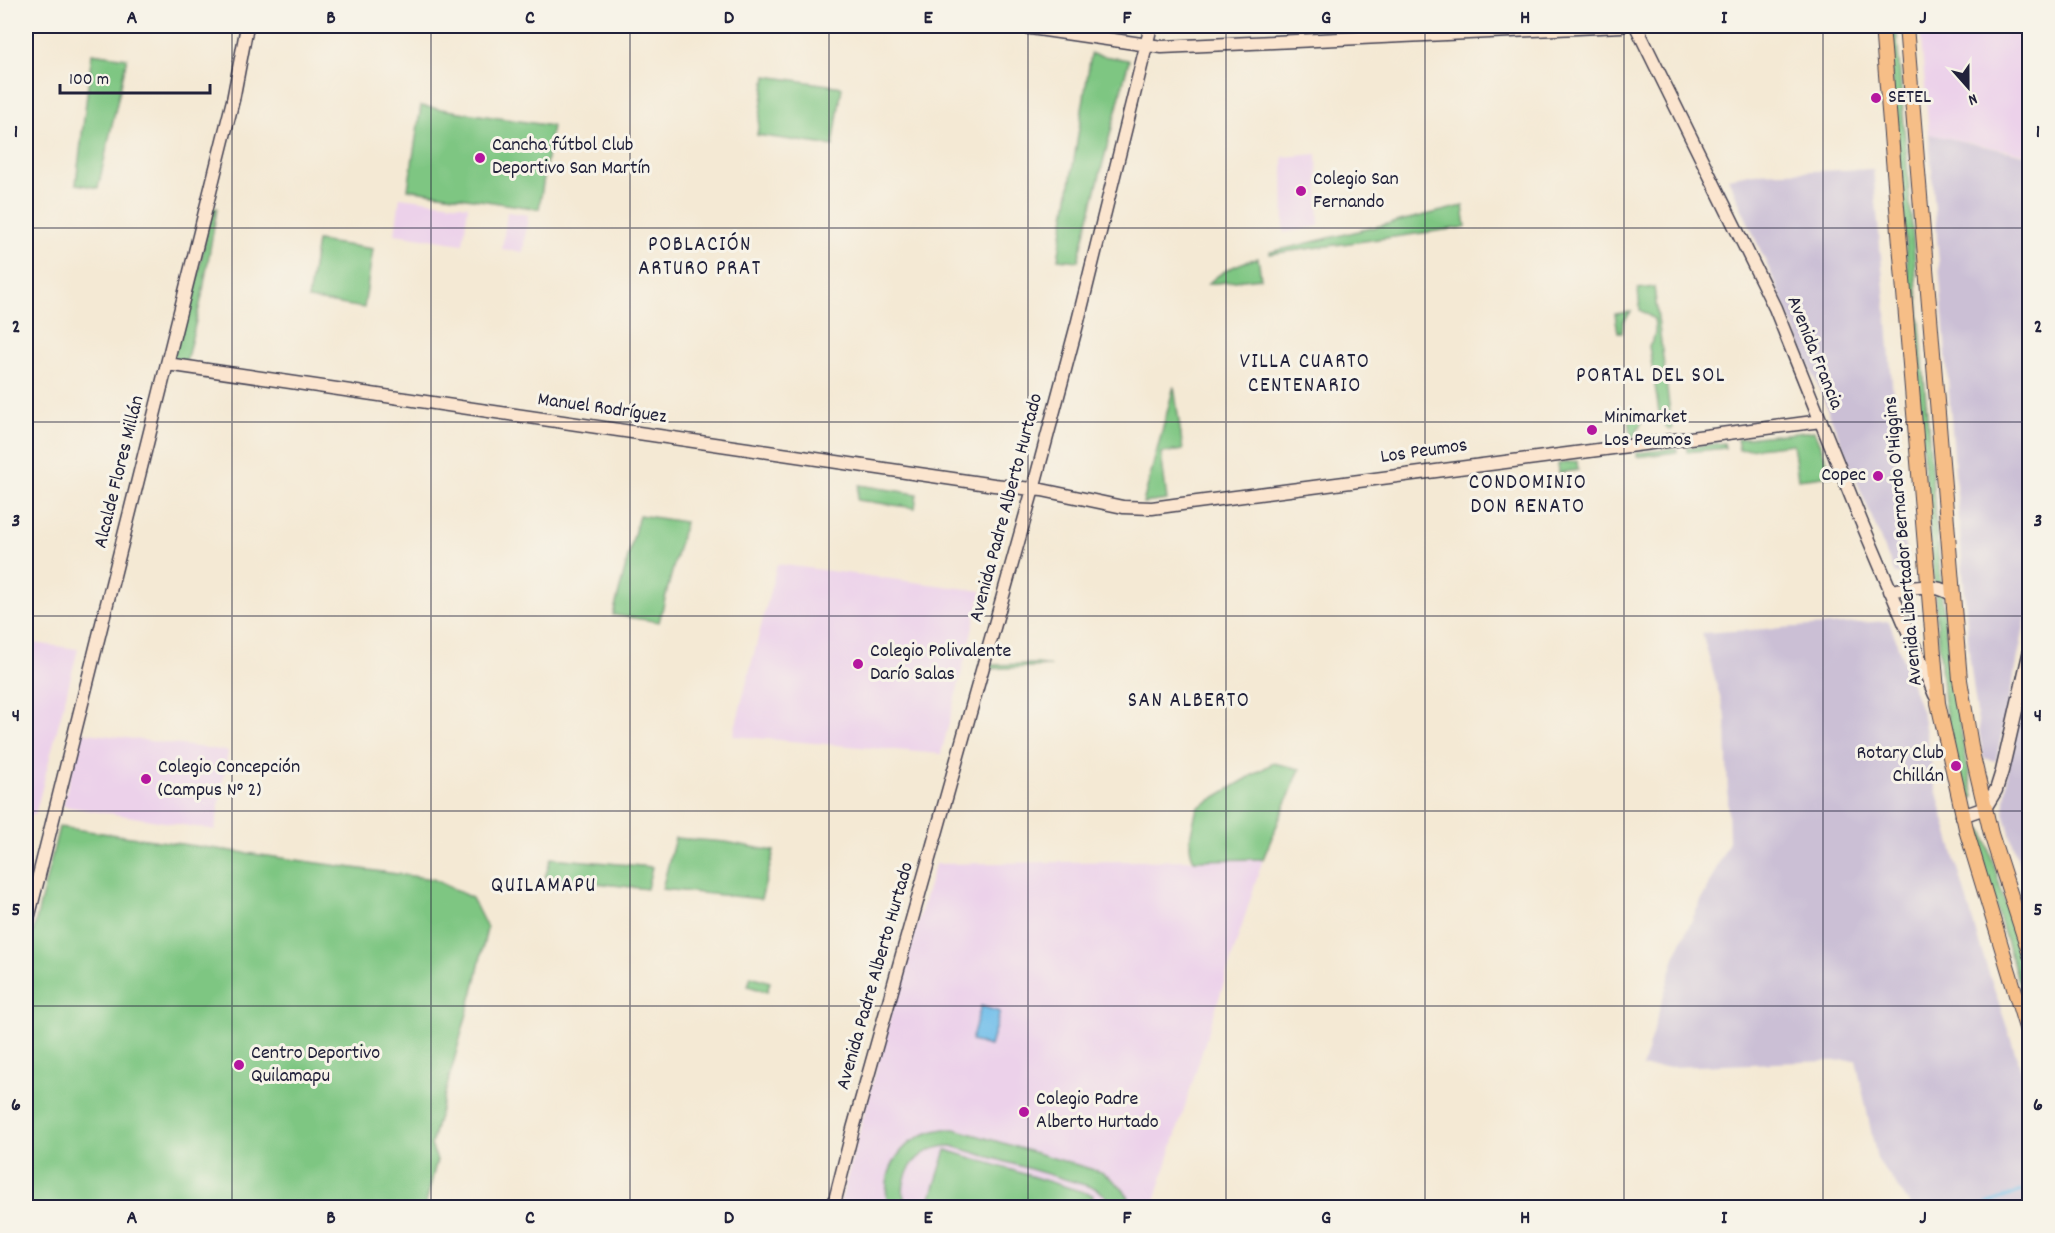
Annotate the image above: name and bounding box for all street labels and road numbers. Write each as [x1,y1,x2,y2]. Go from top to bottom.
street label: Avenida Francia [1778,292,1850,415]
street label: Manuel Rodríguez [536,386,669,432]
street label: Avenida Padre Alberto Hurtado [963,390,1051,625]
street label: Alcalde Flores Millán [87,393,153,551]
street label: Avenida Libertador Bernardo O'Higgins [1877,395,1931,687]
street label: Los Peumos [1379,432,1469,472]
street label: Avenida Padre Alberto Hurtado [830,859,922,1093]

